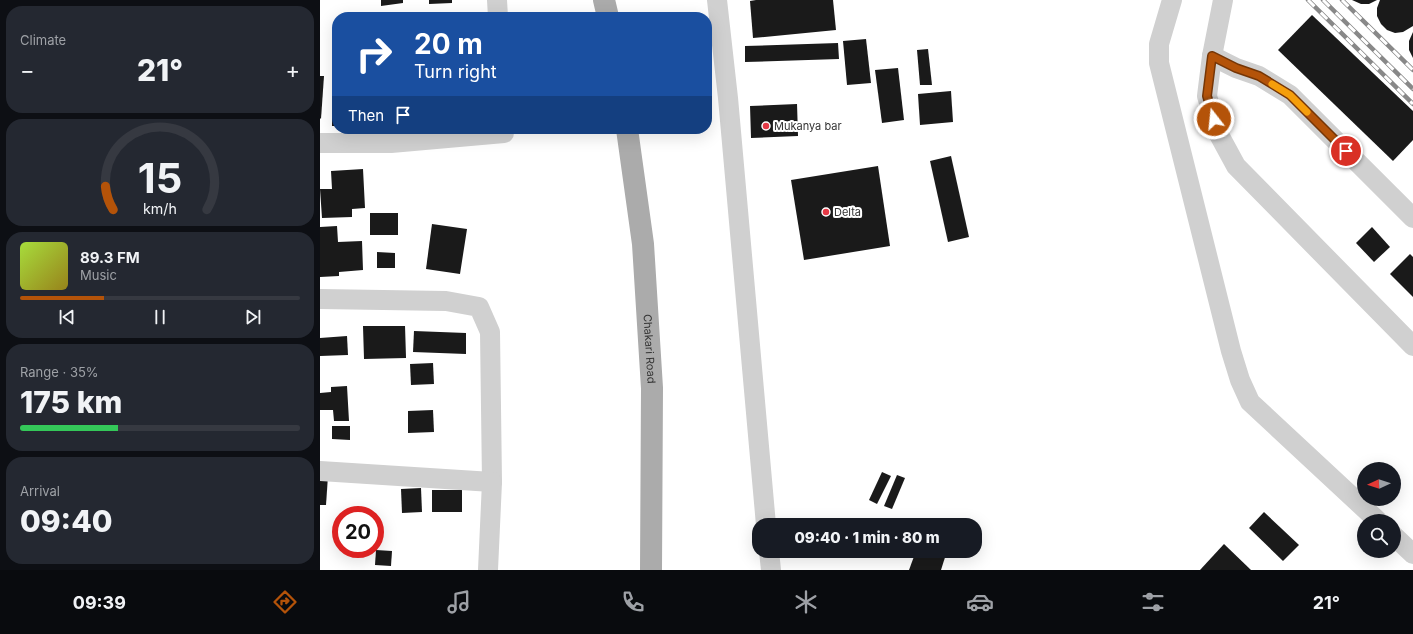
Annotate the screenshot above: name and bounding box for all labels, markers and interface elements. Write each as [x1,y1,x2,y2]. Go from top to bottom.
text: 20 m [414,27,483,61]
icon: right [348,28,400,80]
text: Climate [20,32,66,48]
text: 21° [137,52,183,88]
text: − [20,57,35,83]
text: + [285,57,300,83]
text: Turn right [414,61,497,82]
position arrow [1193,98,1235,140]
icon: arrive [392,104,414,126]
text: Then [348,106,384,125]
place label: Mukanya bar [774,119,842,133]
marker: Mukanya bar [761,121,771,131]
pin [1329,134,1363,168]
icon: arrive [1335,140,1357,162]
text: 15 [138,153,182,203]
text: km/h [143,200,177,217]
place label: Delta [834,205,861,219]
marker: Delta [821,207,831,217]
text: 89.3 FM [80,248,140,267]
text: Music [80,267,117,283]
icon: previous [56,306,78,328]
icon: pause [149,306,171,328]
icon: next [242,306,264,328]
street label: Chakari Road [640,313,659,384]
text: Range · 35% [20,364,99,380]
text: 175 km [20,384,122,420]
north arrow [1357,462,1401,506]
map controls [1357,462,1401,558]
text: Arrival [20,483,60,499]
text: 09:40 [20,503,113,539]
speed limit sign: 20 [332,506,384,558]
button: search [1357,514,1401,558]
text: 09:40 · 1 min · 80 m [794,528,940,547]
icon: directions [271,588,299,616]
icon: music [445,588,473,616]
icon: phone [619,588,647,616]
icon: climate [792,588,820,616]
icon: car [966,588,994,616]
icon: filters [1139,588,1167,616]
text: 09:39 [73,592,126,613]
text: 21° [1313,592,1340,613]

